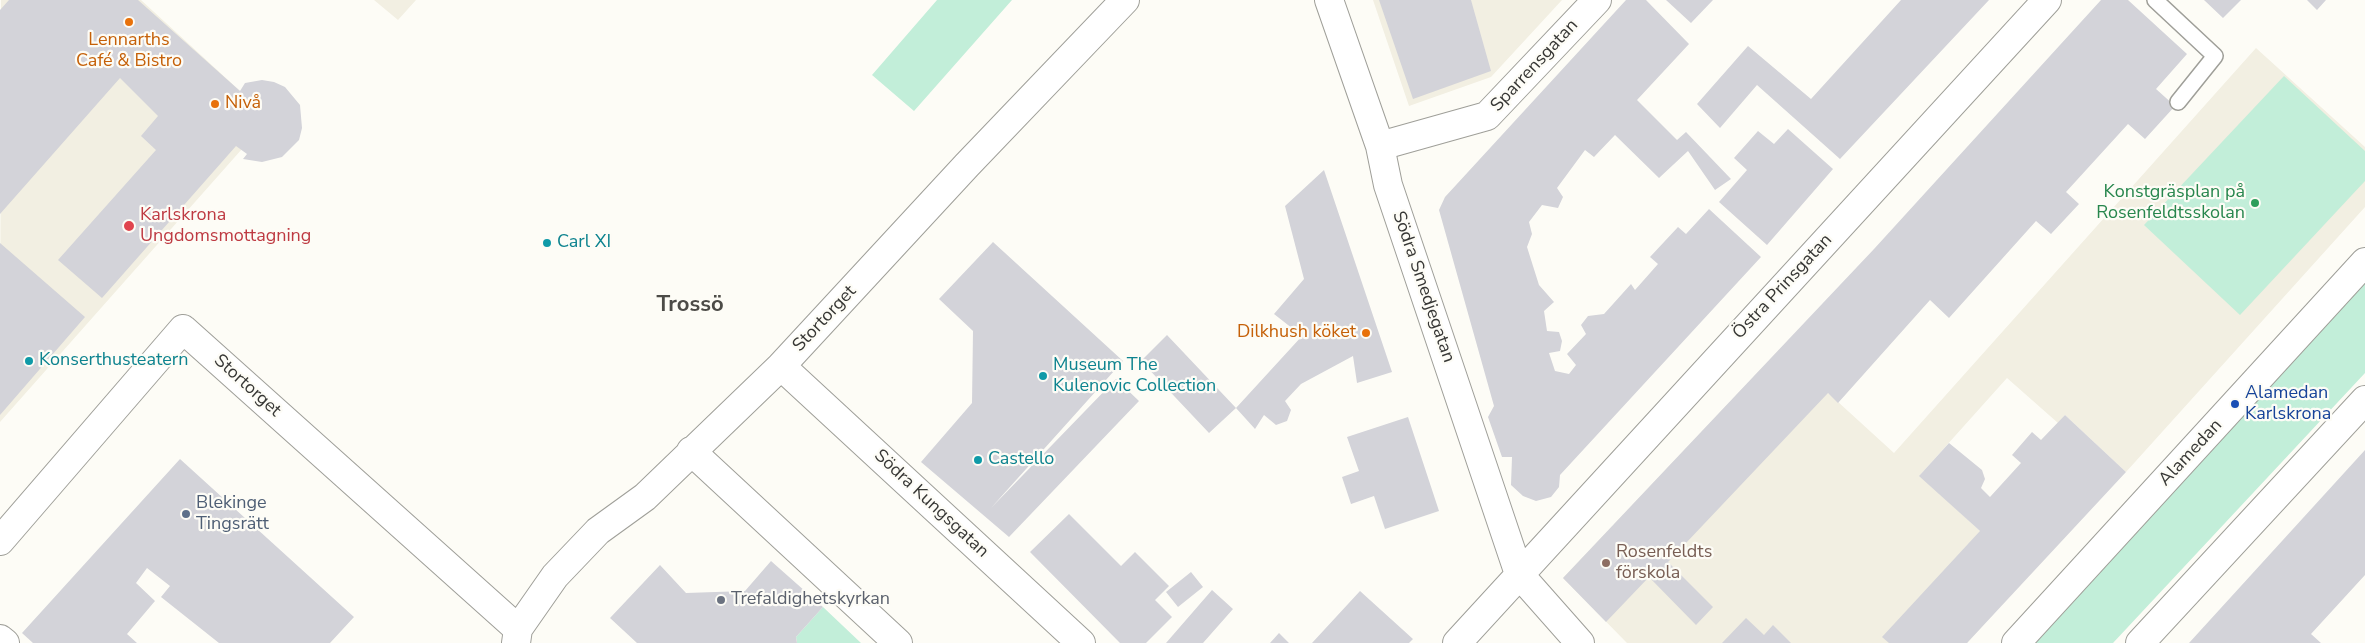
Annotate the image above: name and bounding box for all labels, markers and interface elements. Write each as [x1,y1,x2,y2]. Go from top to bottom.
street label: Sparrensgatan [1487,15,1583,117]
marker: Lennarths Café & Bistro [123,16,135,28]
place label: Lennarths Café & Bistro [76,30,182,72]
place label: Nivå [225,93,261,115]
marker: Nivå [209,98,221,110]
place label: Konstgräsplan på Rosenfeldtsskolan [2096,182,2245,224]
marker: Konstgräsplan på Rosenfeldtsskolan [2249,197,2261,209]
place label: Karlskrona Ungdomsmottagning [140,205,311,248]
street label: Södra Smedjegatan [1387,208,1459,366]
marker: Karlskrona Ungdomsmottagning [122,219,136,233]
street label: Östra Prinsgatan [1729,230,1837,344]
place label: Carl XI [557,232,611,254]
marker: Carl XI [541,237,553,249]
street label: Stortorget [789,281,861,357]
district label: Trossö [656,293,724,319]
place label: Dilkhush köket [1237,322,1356,344]
marker: Dilkhush köket [1360,327,1372,339]
place label: Konserthusteatern [39,350,188,372]
street label: Stortorget [209,350,285,422]
marker: Konserthusteatern [23,355,35,367]
place label: Museum The Kulenovic Collection [1053,355,1216,398]
marker: Museum The Kulenovic Collection [1037,370,1049,382]
place label: Alamedan Karlskrona [2245,383,2331,426]
marker: Alamedan Karlskrona [2229,398,2241,410]
street label: Alamedan [2155,415,2227,491]
street label: Södra Kungsgatan [869,445,993,563]
place label: Castello [988,449,1054,471]
marker: Castello [972,454,984,466]
place label: Blekinge Tingsrätt [196,493,269,536]
marker: Blekinge Tingsrätt [180,508,192,520]
place label: Rosenfeldts förskola [1616,542,1712,584]
marker: Rosenfeldts förskola [1600,557,1612,569]
place label: Trefaldighetskyrkan [731,589,890,611]
marker: Trefaldighetskyrkan [715,594,727,606]

